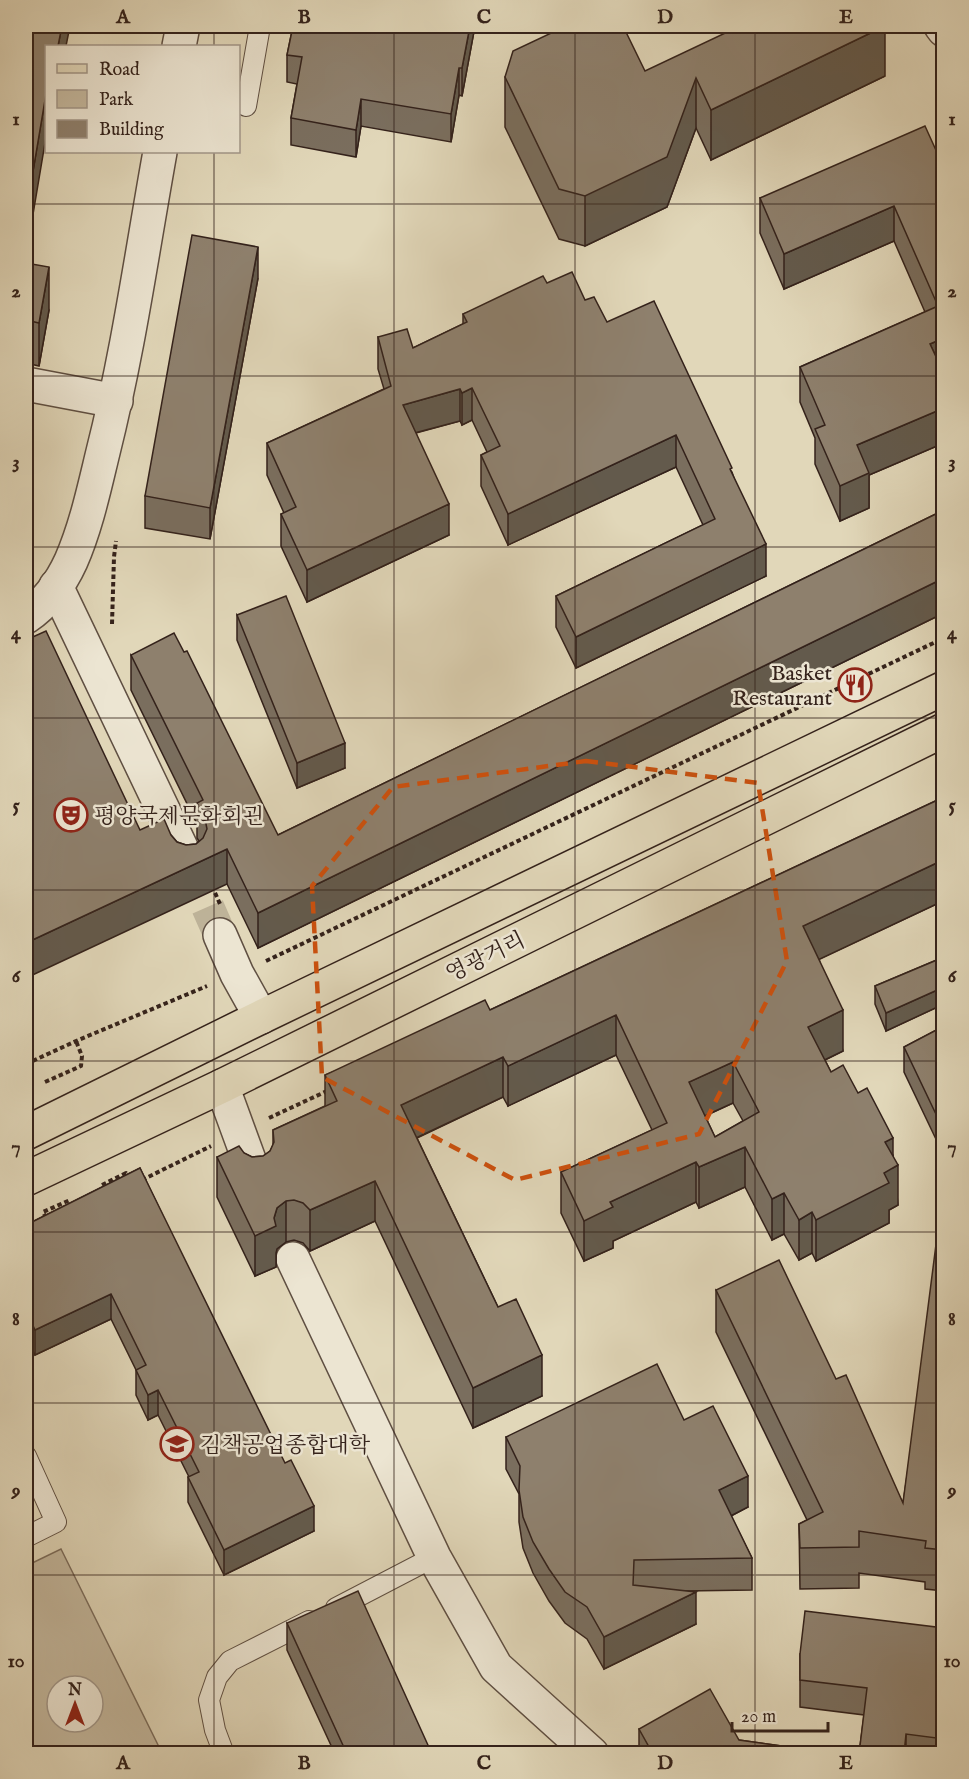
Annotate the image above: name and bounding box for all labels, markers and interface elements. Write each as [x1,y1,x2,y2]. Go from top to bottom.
text: A [115,5,131,30]
text: B [297,5,311,30]
text: C [477,5,491,30]
text: D [657,5,673,30]
text: E [839,5,853,30]
legend [45,45,240,153]
text: Road [99,59,140,82]
text: Park [99,89,134,112]
text: 1 [12,107,20,132]
text: 1 [948,107,956,132]
text: Building [99,119,164,142]
text: 2 [11,279,21,304]
text: 2 [947,279,957,304]
text: 3 [12,450,20,475]
text: 3 [948,450,956,475]
text: 4 [11,621,22,646]
text: 4 [947,621,958,646]
place label: Basket Restaurant [732,660,832,713]
restaurant icon: Basket Restaurant [837,667,873,703]
text: 5 [12,793,20,818]
text: 5 [948,793,956,818]
theatre icon: 평양국제문화회괸 [53,797,89,833]
place label: 평양국제문화회괸 [94,803,264,831]
street label: 영광거리 [442,927,530,989]
text: 6 [12,964,22,989]
text: 6 [948,964,958,989]
text: 7 [11,1135,21,1160]
text: 7 [947,1135,957,1160]
text: 8 [12,1307,20,1332]
text: 8 [948,1307,956,1332]
school or university icon: 김책공업종합대학 [159,1426,195,1462]
place label: 김책공업종합대학 [200,1432,371,1460]
text: 9 [11,1478,21,1503]
text: 9 [947,1478,957,1503]
text: 10 [7,1649,25,1674]
text: 10 [943,1649,961,1674]
north arrow [45,1674,105,1734]
text: N [67,1681,82,1701]
scale bar [732,1695,828,1733]
text: 20 m [741,1706,776,1729]
text: A [115,1751,131,1776]
text: B [297,1751,311,1776]
text: C [477,1751,491,1776]
text: D [657,1751,673,1776]
text: E [839,1751,853,1776]

